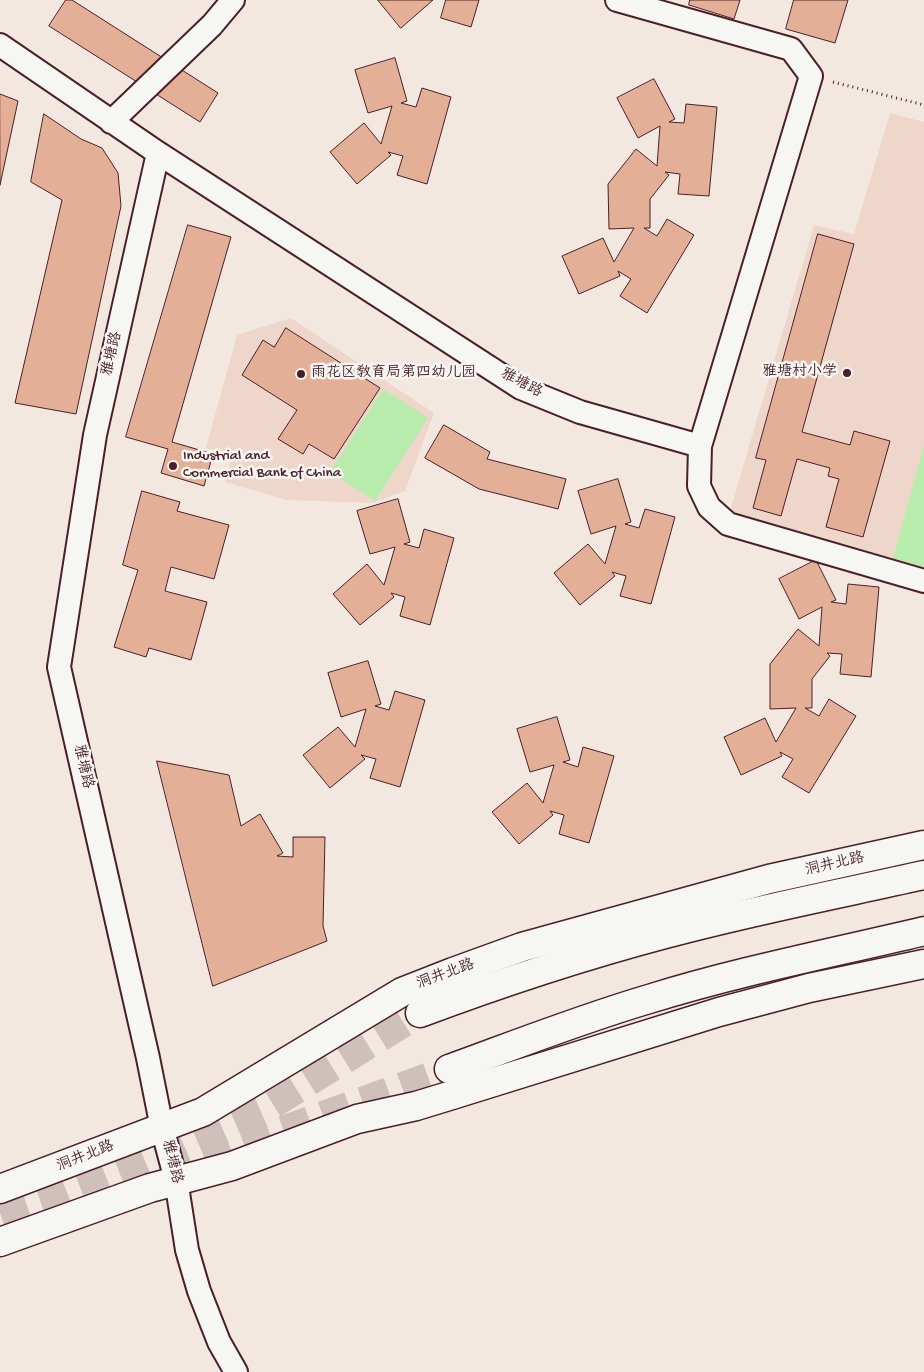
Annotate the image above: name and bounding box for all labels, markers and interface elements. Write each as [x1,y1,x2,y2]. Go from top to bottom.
street label: 雅塘路 [99,330,127,378]
place label: 雅塘村小学 [762,364,837,382]
place label: 雨花区教育局第四幼儿园 [311,365,476,383]
street label: 雅塘路 [497,365,545,403]
marker: 雅塘村小学 [841,367,853,379]
marker: 雨花区教育局第四幼儿园 [295,368,307,380]
place label: Industrial and Commercial Bank of China [183,448,341,483]
marker: Industrial and Commercial Bank of China [167,460,179,472]
street label: 雅塘路 [68,743,96,791]
street label: 洞井北路 [804,849,866,881]
street label: 洞井北路 [415,956,477,994]
street label: 洞井北路 [55,1138,117,1176]
street label: 雅塘路 [157,1138,185,1186]

